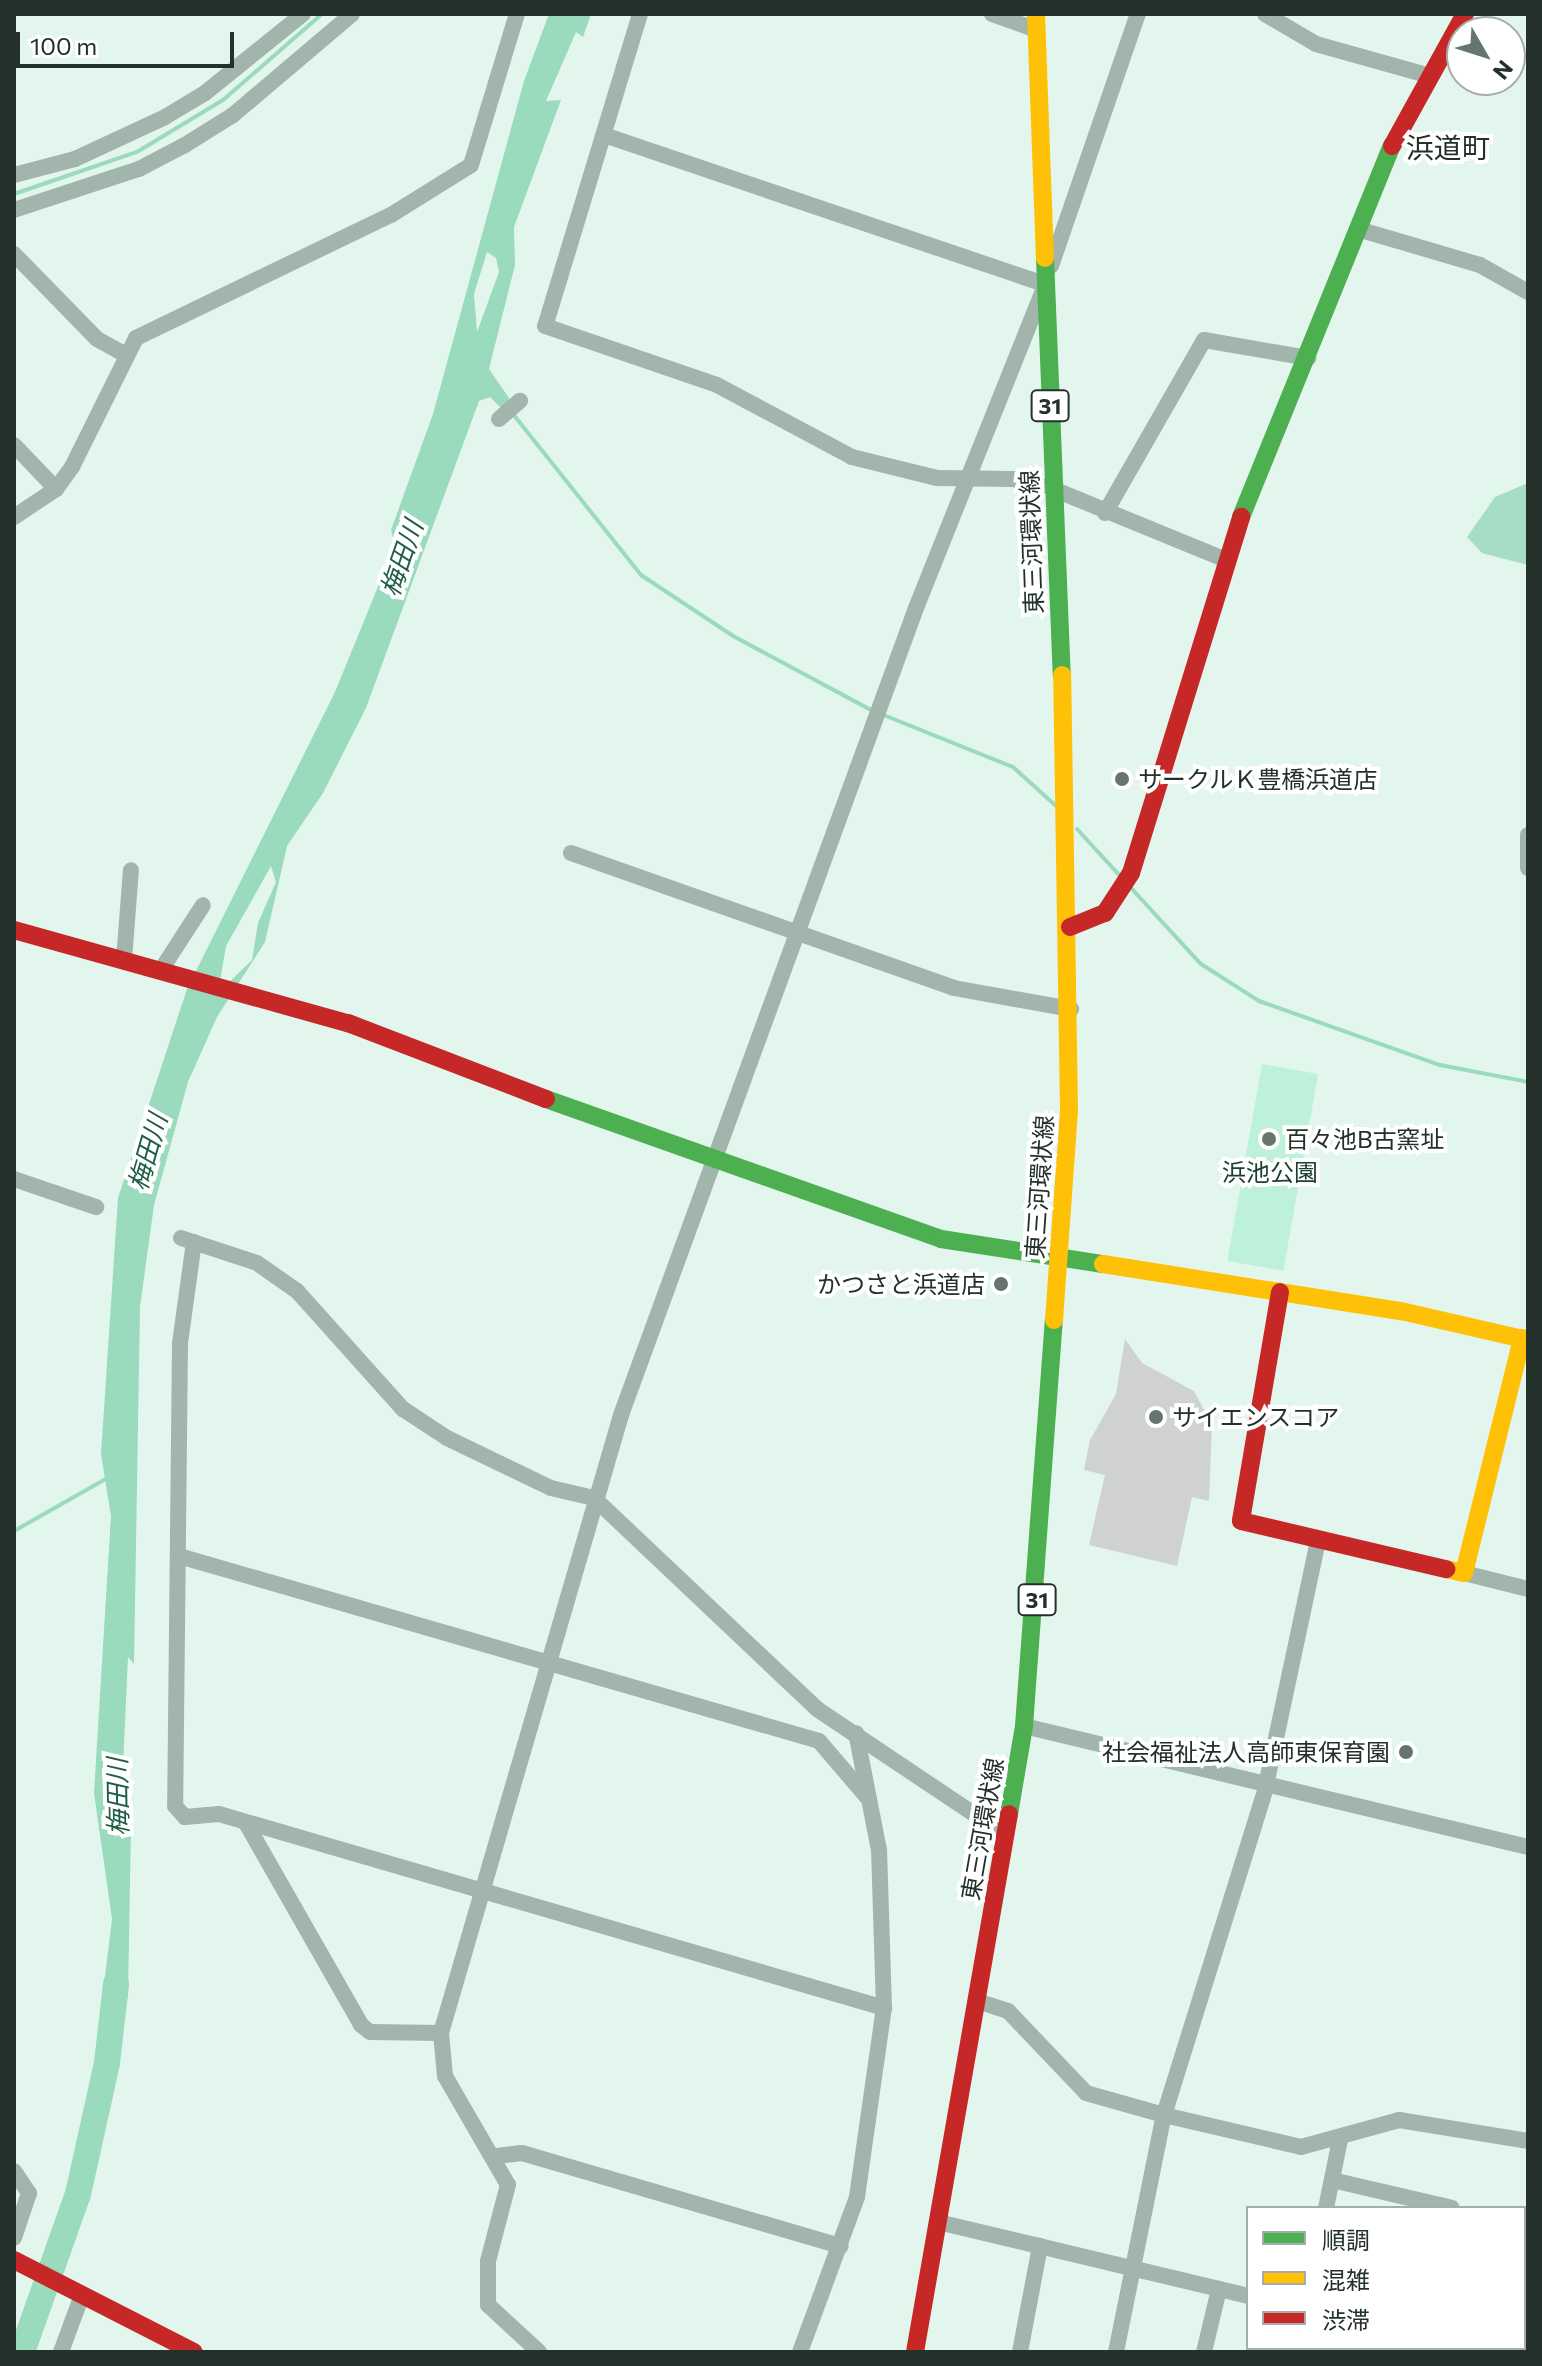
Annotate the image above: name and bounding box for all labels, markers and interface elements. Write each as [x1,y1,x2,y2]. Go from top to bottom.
scale bar [20,16,238,66]
north arrow [1446,16,1526,96]
text: 100 m [30,31,97,60]
text: N [1488,55,1519,85]
district label: 浜道町 [1406,130,1490,164]
road number: 31 [1030,388,1070,424]
street label: 東三河環状線 [1014,470,1048,614]
water label: 梅田川 [374,516,428,600]
place label: サークルＫ豊橋浜道店 [1138,765,1378,793]
marker: サークルＫ豊橋浜道店 [1113,770,1131,788]
water label: 梅田川 [121,1110,173,1194]
street label: 東三河環状線 [1020,1114,1058,1260]
place label: 百々池B古窯址 [1285,1125,1444,1153]
marker: 百々池B古窯址 [1260,1130,1278,1148]
park label: 浜池公園 [1222,1158,1318,1186]
place label: かつさと浜道店 [817,1270,985,1298]
marker: かつさと浜道店 [992,1275,1010,1293]
place label: サイエンスコア [1172,1403,1340,1431]
marker: サイエンスコア [1147,1408,1165,1426]
road number: 31 [1017,1582,1057,1618]
place label: 社会福祉法人高師東保育園 [1102,1738,1390,1766]
marker: 社会福祉法人高師東保育園 [1397,1743,1415,1761]
street label: 東三河環状線 [955,1756,1009,1902]
water label: 梅田川 [101,1758,133,1836]
legend [1246,2206,1526,2350]
text: 順調 [1322,2225,1370,2254]
text: 混雑 [1322,2265,1370,2294]
text: 渋滞 [1322,2305,1370,2334]

